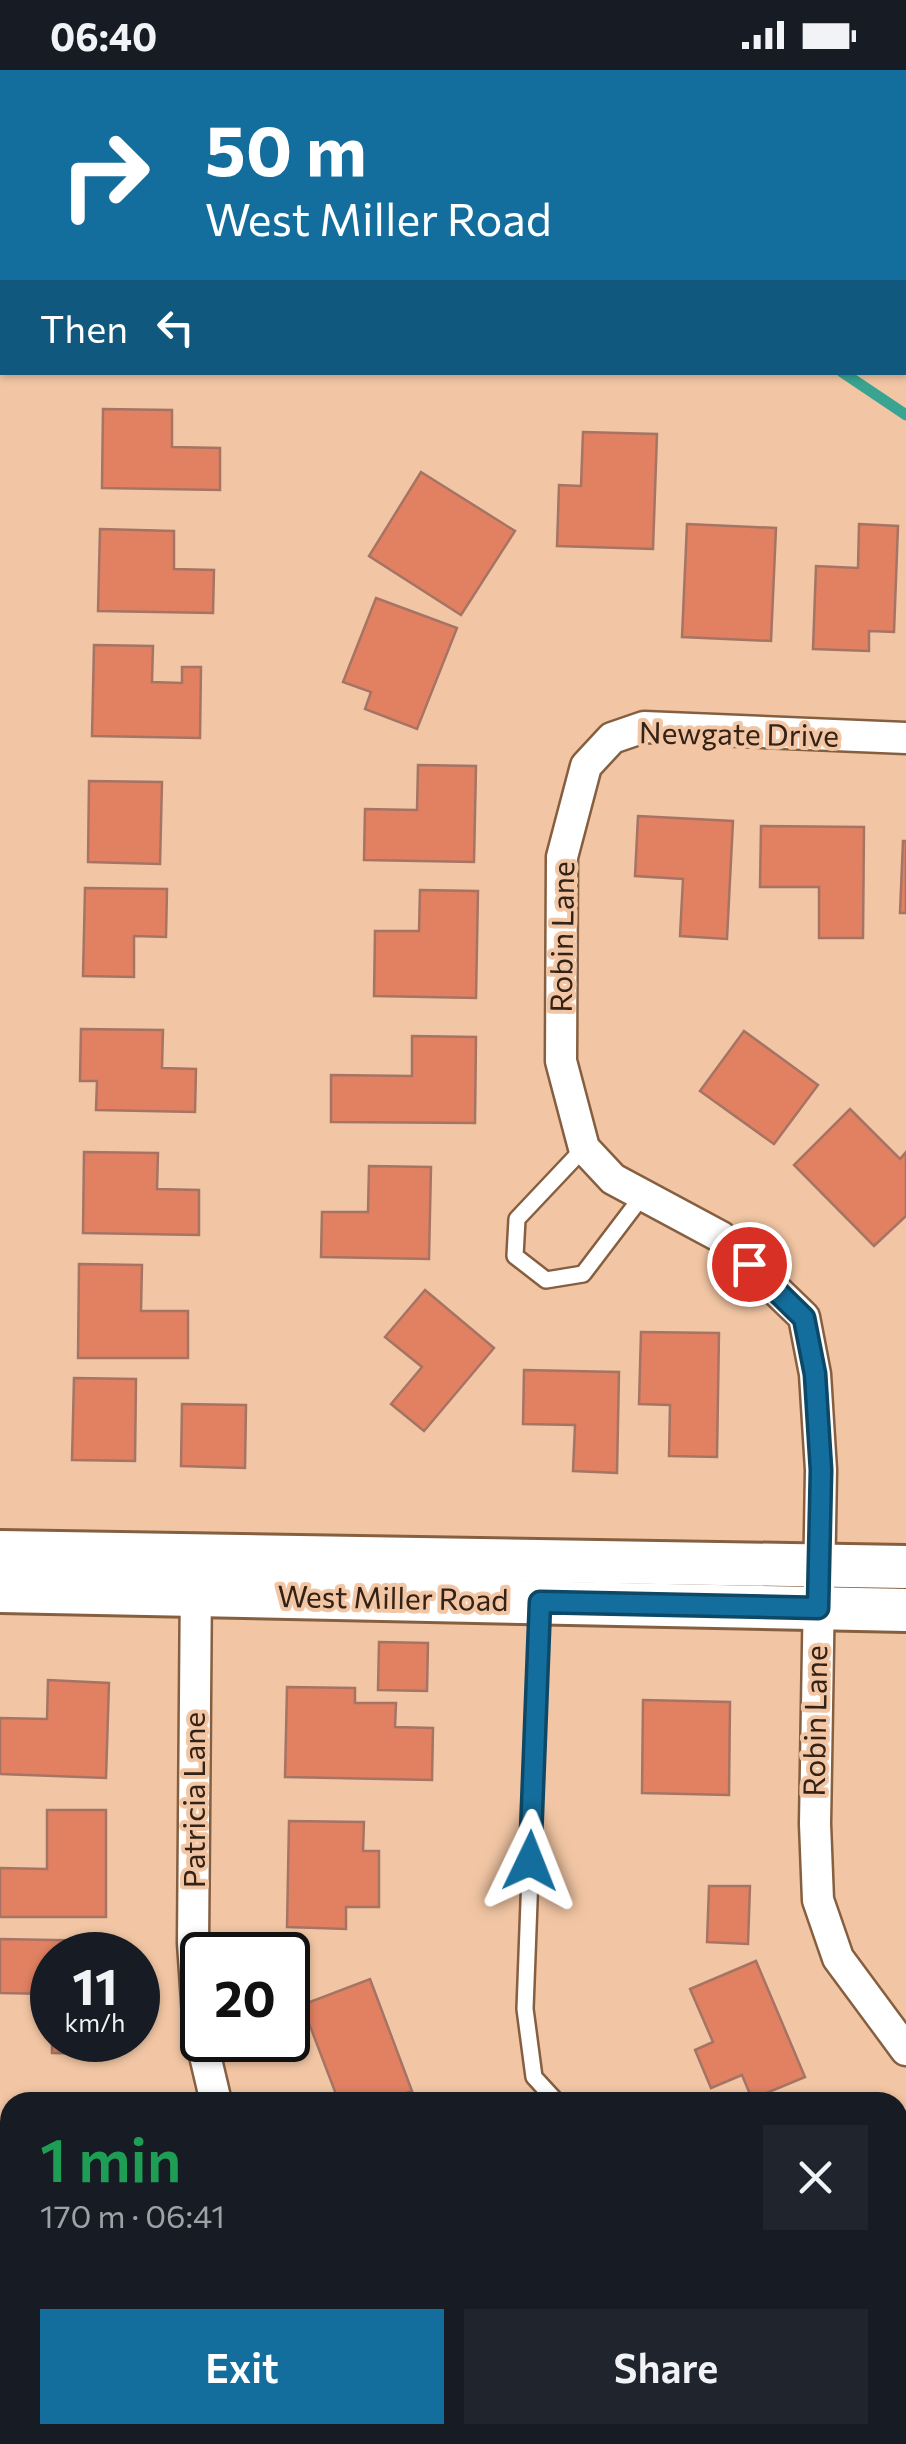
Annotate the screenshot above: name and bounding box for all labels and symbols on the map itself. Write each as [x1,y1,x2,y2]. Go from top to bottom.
street label: Newgate Drive [639,712,839,753]
street label: Robin Lane [541,861,580,1013]
pin [707,1222,792,1307]
street label: West Miller Road [277,1576,509,1617]
street label: Robin Lane [794,1645,833,1797]
street label: Patricia Lane [174,1712,211,1888]
position arrow [478,1809,582,1913]
speed limit sign: 20 [180,1932,310,2062]

